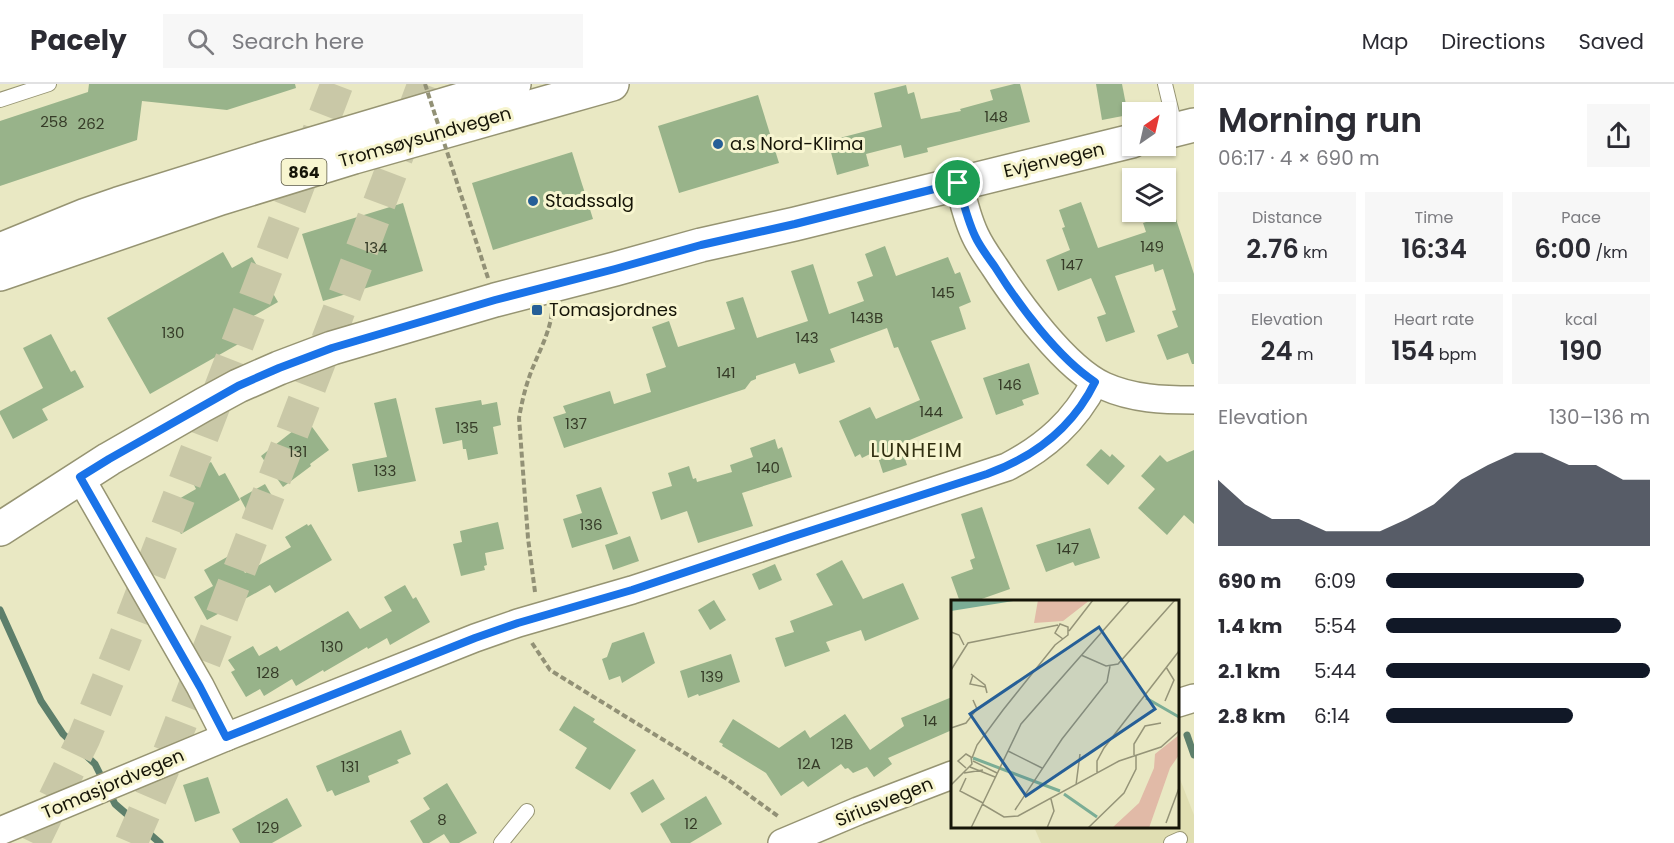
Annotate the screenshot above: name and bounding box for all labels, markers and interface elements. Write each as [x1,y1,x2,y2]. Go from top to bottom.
search box [163,14,583,68]
text: Pacely [30,21,127,60]
icon: search [184,25,217,58]
text: Search here [232,26,364,57]
text: Map [1362,27,1408,56]
text: Directions [1441,27,1545,56]
text: Saved [1578,27,1644,56]
text: Morning run [1218,97,1422,144]
street label: Tromsøysundvegen [336,100,514,173]
north arrow [1122,102,1176,156]
map controls [1122,102,1176,222]
button: share [1587,104,1650,167]
house number: 148 [984,106,1008,127]
house number: 258 [40,111,68,132]
house number: 262 [78,113,104,134]
place label: a.s Nord-Klima [730,131,863,156]
street label: Evjenvegen [1001,136,1107,183]
marker: a.s Nord-Klima [711,137,725,151]
text: 06:17 · 4 × 690 m [1218,144,1380,172]
pin [932,157,983,208]
road number: 864 [282,159,326,185]
icon: arrive [941,166,974,199]
button: layers [1122,168,1176,222]
place label: Stadssalg [545,188,634,213]
marker: Stadssalg [526,194,540,208]
text: Distance [1252,206,1322,229]
text: Time [1415,206,1454,229]
text: Pace [1561,206,1601,229]
text: 2.76 [1246,231,1299,267]
text: 16:34 [1401,231,1467,267]
text: 6:00 [1534,231,1591,267]
house number: 149 [1140,236,1164,257]
house number: 134 [364,237,388,258]
text: km [1299,241,1328,264]
text: /km [1591,241,1628,264]
house number: 147 [1061,254,1083,275]
house number: 145 [931,282,955,303]
place label: Tomasjordnes [549,297,677,322]
marker: Tomasjordnes [530,303,544,317]
house number: 143B [851,307,883,328]
text: Elevation [1251,308,1323,331]
text: Heart rate [1394,308,1474,331]
text: kcal [1565,308,1597,331]
house number: 130 [161,322,185,343]
house number: 143 [795,327,819,348]
text: 24 [1261,333,1293,369]
text: 154 [1391,333,1434,369]
text: 190 [1560,333,1602,369]
text: m [1293,343,1313,366]
text: bpm [1434,343,1477,366]
house number: 141 [716,362,736,383]
house number: 146 [998,374,1022,395]
house number: 144 [919,401,943,422]
text: Elevation [1218,403,1308,431]
text: 130–136 m [1549,403,1650,431]
house number: 137 [565,413,587,434]
house number: 135 [455,417,479,438]
district label: LUNHEIM [871,436,963,464]
house number: 131 [289,441,307,462]
house number: 140 [756,457,780,478]
house number: 133 [374,460,396,481]
house number: 136 [579,514,603,535]
house number: 147 [1057,538,1079,559]
text: 690 m [1218,567,1282,595]
text: 6:09 [1314,567,1356,595]
inset map [951,600,1179,828]
text: 1.4 km [1218,612,1282,640]
text: 5:54 [1314,612,1356,640]
house number: 130 [320,636,344,657]
text: 2.1 km [1218,657,1280,685]
text: 5:44 [1314,657,1356,685]
house number: 128 [257,662,279,683]
house number: 139 [700,666,724,687]
text: 2.8 km [1218,702,1286,730]
text: 6:14 [1314,702,1350,730]
house number: 14 [923,710,937,731]
house number: 12B [831,733,853,754]
street label: Tomasjordvegen [38,742,188,825]
house number: 12A [797,753,821,774]
house number: 131 [341,756,359,777]
street label: Siriusvegen [831,771,936,832]
house number: 8 [437,809,447,830]
house number: 12 [684,813,698,834]
house number: 129 [257,817,279,838]

